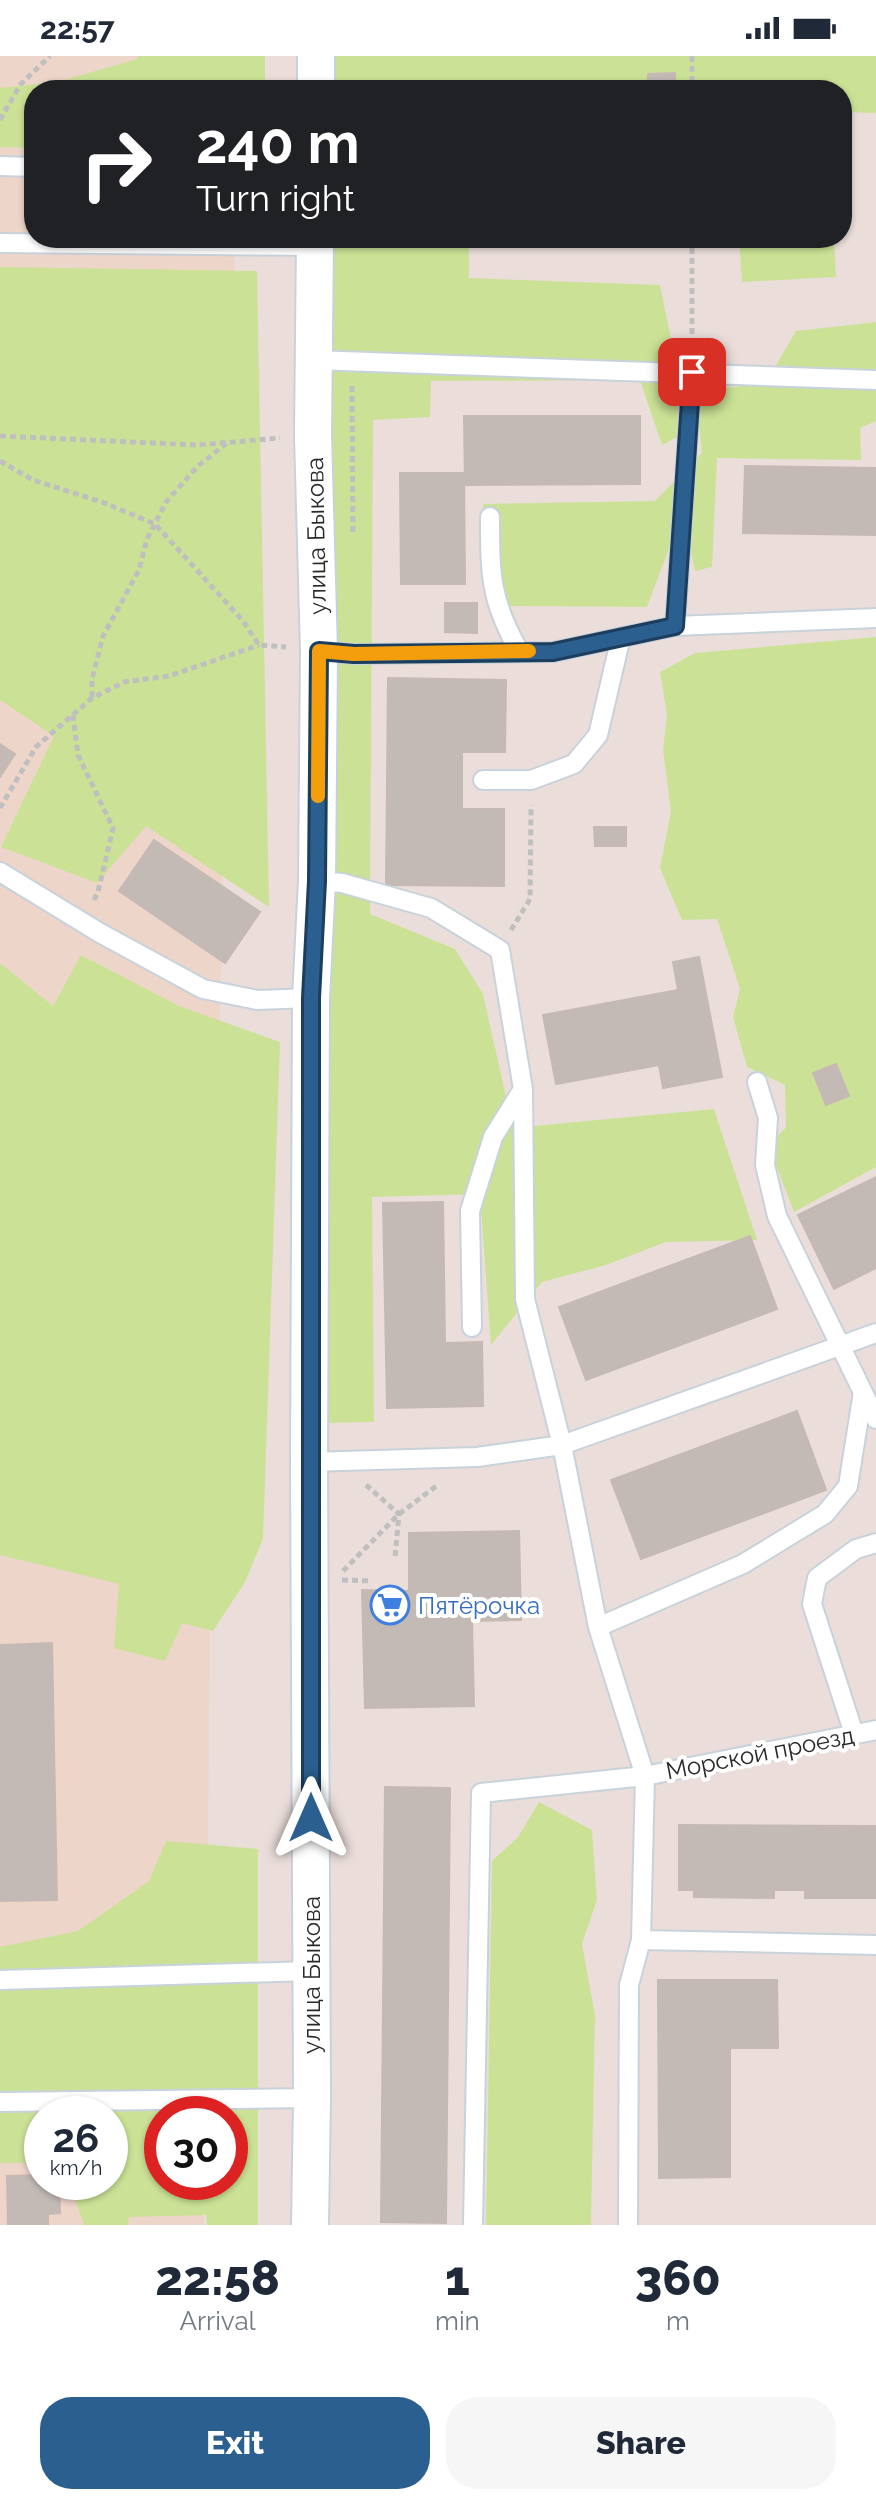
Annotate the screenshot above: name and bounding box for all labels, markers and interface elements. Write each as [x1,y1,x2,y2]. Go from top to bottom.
text: 22:57 [40,11,115,46]
text: 240 m [196,110,360,176]
icon: right [64,112,168,216]
text: Turn right [196,177,355,219]
pin [658,338,726,406]
icon: arrive [670,350,714,394]
street label: улица Быкова [300,457,332,615]
supermarket icon: Пятёрочка [369,1584,411,1626]
place label: Пятёрочка [418,1591,540,1620]
street label: Морской проезд [663,1720,857,1785]
position arrow [269,1776,353,1860]
street label: улица Быкова [297,1896,326,2054]
speed limit sign: 30 [144,2096,248,2200]
text: 26 [53,2114,99,2161]
text: km/h [50,2156,102,2180]
text: 22:58 [155,2250,280,2306]
text: 1 [445,2250,470,2306]
text: 360 [635,2250,721,2306]
text: Arrival [179,2306,256,2336]
text: min [435,2306,480,2336]
text: m [666,2306,690,2336]
button: Exit [40,2397,430,2489]
button: Share [446,2397,836,2489]

